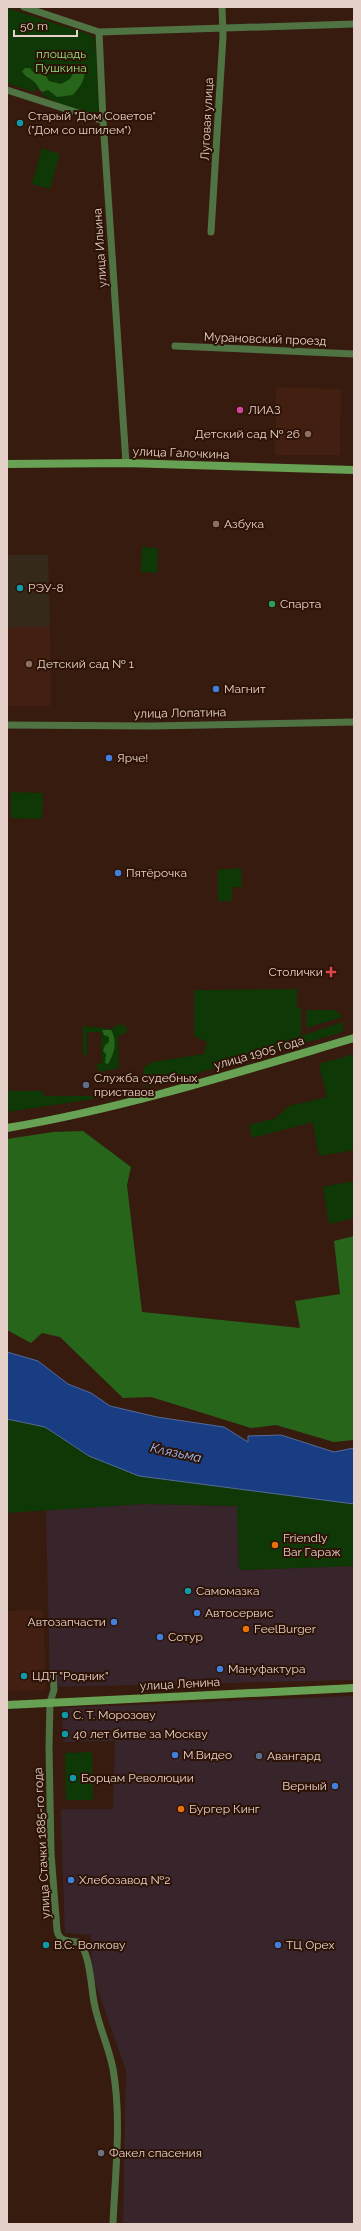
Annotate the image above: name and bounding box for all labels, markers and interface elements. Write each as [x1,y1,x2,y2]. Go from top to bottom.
scale bar [14,12,77,38]
text: 50 m [20,19,48,33]
park label: площадь Пушкина [35,47,87,75]
street label: Луговая улица [198,77,216,161]
place label: Старый "Дом Советов" ("Дом со шпилем") [28,109,156,137]
marker: Старый "Дом Советов" ("Дом со шпилем") [15,118,25,128]
street label: улица Ильина [90,208,110,288]
street label: Мурановский проезд [204,330,327,348]
place label: ЛИАЗ [248,403,281,417]
marker: ЛИАЗ [235,405,245,415]
place label: Детский сад № 26 [195,427,300,441]
marker: Детский сад № 26 [303,429,313,439]
street label: улица Галочкина [132,444,230,462]
place label: Азбука [224,517,264,531]
marker: Азбука [211,519,221,529]
place label: РЭУ-8 [28,581,64,595]
marker: РЭУ-8 [15,583,25,593]
place label: Спарта [280,597,321,611]
marker: Спарта [267,599,277,609]
place label: Детский сад № 1 [37,657,134,671]
marker: Детский сад № 1 [24,659,34,669]
place label: Магнит [224,682,266,696]
marker: Магнит [211,684,221,694]
street label: улица Лопатина [134,705,226,721]
place label: Ярче! [117,751,148,765]
marker: Ярче! [104,753,114,763]
place label: Пятёрочка [126,866,187,880]
marker: Пятёрочка [113,868,123,878]
place label: Столички [268,965,323,979]
marker: Столички [326,967,336,977]
street label: улица 1905 Года [212,1033,306,1073]
place label: Служба судебных приставов [94,1071,197,1099]
marker: Служба судебных приставов [81,1080,91,1090]
water label: Клязьма [149,1440,203,1465]
place label: Friendly Bar Гараж [283,1531,341,1559]
marker: Friendly Bar Гараж [270,1540,280,1550]
place label: Самомазка [196,1584,260,1598]
marker: Самомазка [183,1586,193,1596]
place label: Автосервис [205,1606,274,1620]
marker: Автосервис [192,1608,202,1618]
place label: Автозапчасти [28,1615,106,1629]
marker: Автозапчасти [109,1617,119,1627]
place label: FeelBurger [254,1622,317,1636]
marker: FeelBurger [241,1624,251,1634]
place label: Сотур [168,1630,203,1644]
marker: Сотур [155,1632,165,1642]
place label: Мануфактура [228,1662,305,1676]
marker: Мануфактура [215,1664,225,1674]
place label: ЦДТ "Родник" [32,1669,109,1683]
marker: ЦДТ "Родник" [19,1671,29,1681]
street label: улица Ленина [139,1675,221,1693]
place label: С. Т. Морозову [73,1708,156,1722]
marker: С. Т. Морозову [60,1710,70,1720]
place label: 40 лет битве за Москву [73,1727,208,1741]
marker: 40 лет битве за Москву [60,1729,70,1739]
place label: М.Видео [183,1748,232,1762]
place label: Авангард [267,1749,321,1763]
marker: М.Видео [170,1750,180,1760]
marker: Авангард [254,1751,264,1761]
street label: улица Стачки 1885-го года [31,1767,53,1919]
place label: Борцам Революции [81,1771,194,1785]
marker: Борцам Революции [68,1773,78,1783]
place label: Верный [282,1779,327,1793]
marker: Верный [330,1781,340,1791]
place label: Бургер Кинг [189,1802,260,1816]
marker: Бургер Кинг [176,1804,186,1814]
place label: Хлебозавод №2 [79,1873,170,1887]
marker: Хлебозавод №2 [66,1875,76,1885]
place label: В.С. Волкову [54,1938,126,1952]
place label: ТЦ Орех [286,1938,335,1952]
marker: В.С. Волкову [41,1940,51,1950]
marker: ТЦ Орех [273,1940,283,1950]
place label: Факел спасения [109,2146,202,2160]
marker: Факел спасения [96,2148,106,2158]

